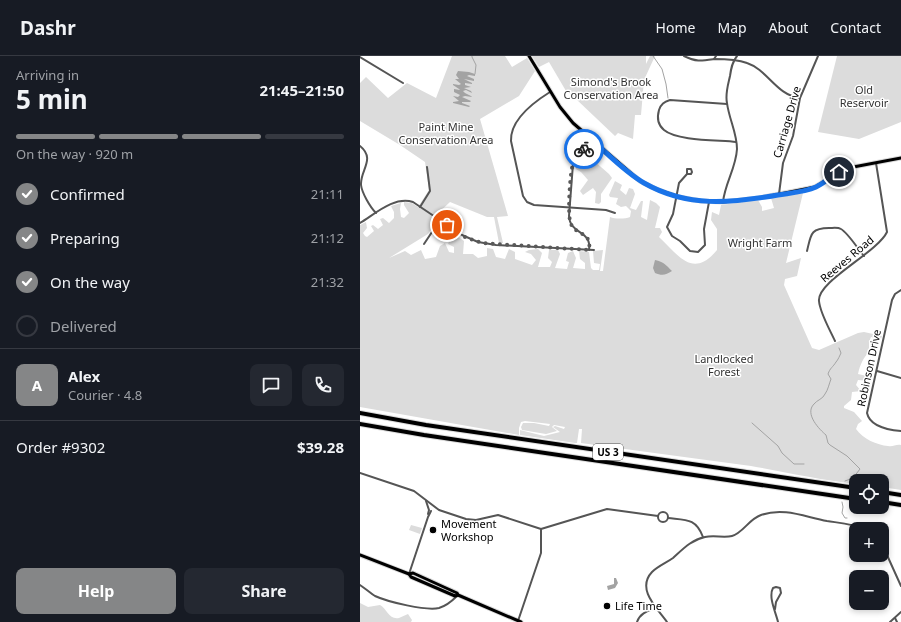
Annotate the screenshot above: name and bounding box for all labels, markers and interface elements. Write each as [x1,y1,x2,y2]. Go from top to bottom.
text: Dashr [20,15,76,41]
text: Home [656,18,695,37]
text: Map [717,18,747,37]
text: About [769,18,808,37]
text: Contact [830,18,881,37]
text: Arriving in [16,66,79,84]
park label: Simond's Brook Conservation Area [563,74,659,102]
text: 21:45–21:50 [259,80,344,100]
text: 5 min [16,81,88,117]
park label: Old Reservoir [840,82,889,110]
street label: Carriage Drive [769,84,804,160]
park label: Paint Mine Conservation Area [398,119,494,147]
courier [564,129,604,169]
icon: bike [573,138,595,160]
text: On the way · 920 m [16,145,133,163]
pin [822,155,856,189]
icon: home [828,161,850,183]
icon: check [16,183,38,205]
text: Confirmed [50,184,125,204]
text: 21:11 [311,185,344,203]
pin [430,208,464,242]
icon: bag [436,214,458,236]
icon: check [16,227,38,249]
text: Preparing [50,228,120,248]
text: 21:12 [311,229,344,247]
street label: Reeves Road [817,232,877,285]
park label: Wright Farm [728,235,792,250]
icon: check [16,271,38,293]
text: On the way [50,272,130,292]
text: 21:32 [311,273,344,291]
text: Delivered [50,316,117,336]
street label: Robinson Drive [853,328,884,408]
park label: Landlocked Forest [694,351,754,379]
button: chat [250,364,292,406]
button: phone [302,364,344,406]
text: Alex [68,366,100,386]
text: A [32,375,42,395]
text: Courier · 4.8 [68,386,142,404]
text: Order #9302 [16,437,105,457]
text: $39.28 [297,437,344,457]
road number: US 3 [593,444,623,460]
map controls [849,474,889,610]
button: locate [849,474,889,514]
place label: Movement Workshop [441,516,496,544]
button: + [849,522,889,562]
marker: Movement Workshop [428,525,438,535]
button: Help [16,568,176,614]
button: Share [184,568,344,614]
button: − [849,570,889,610]
place label: Life Time [615,598,662,613]
marker: Life Time [602,601,612,611]

